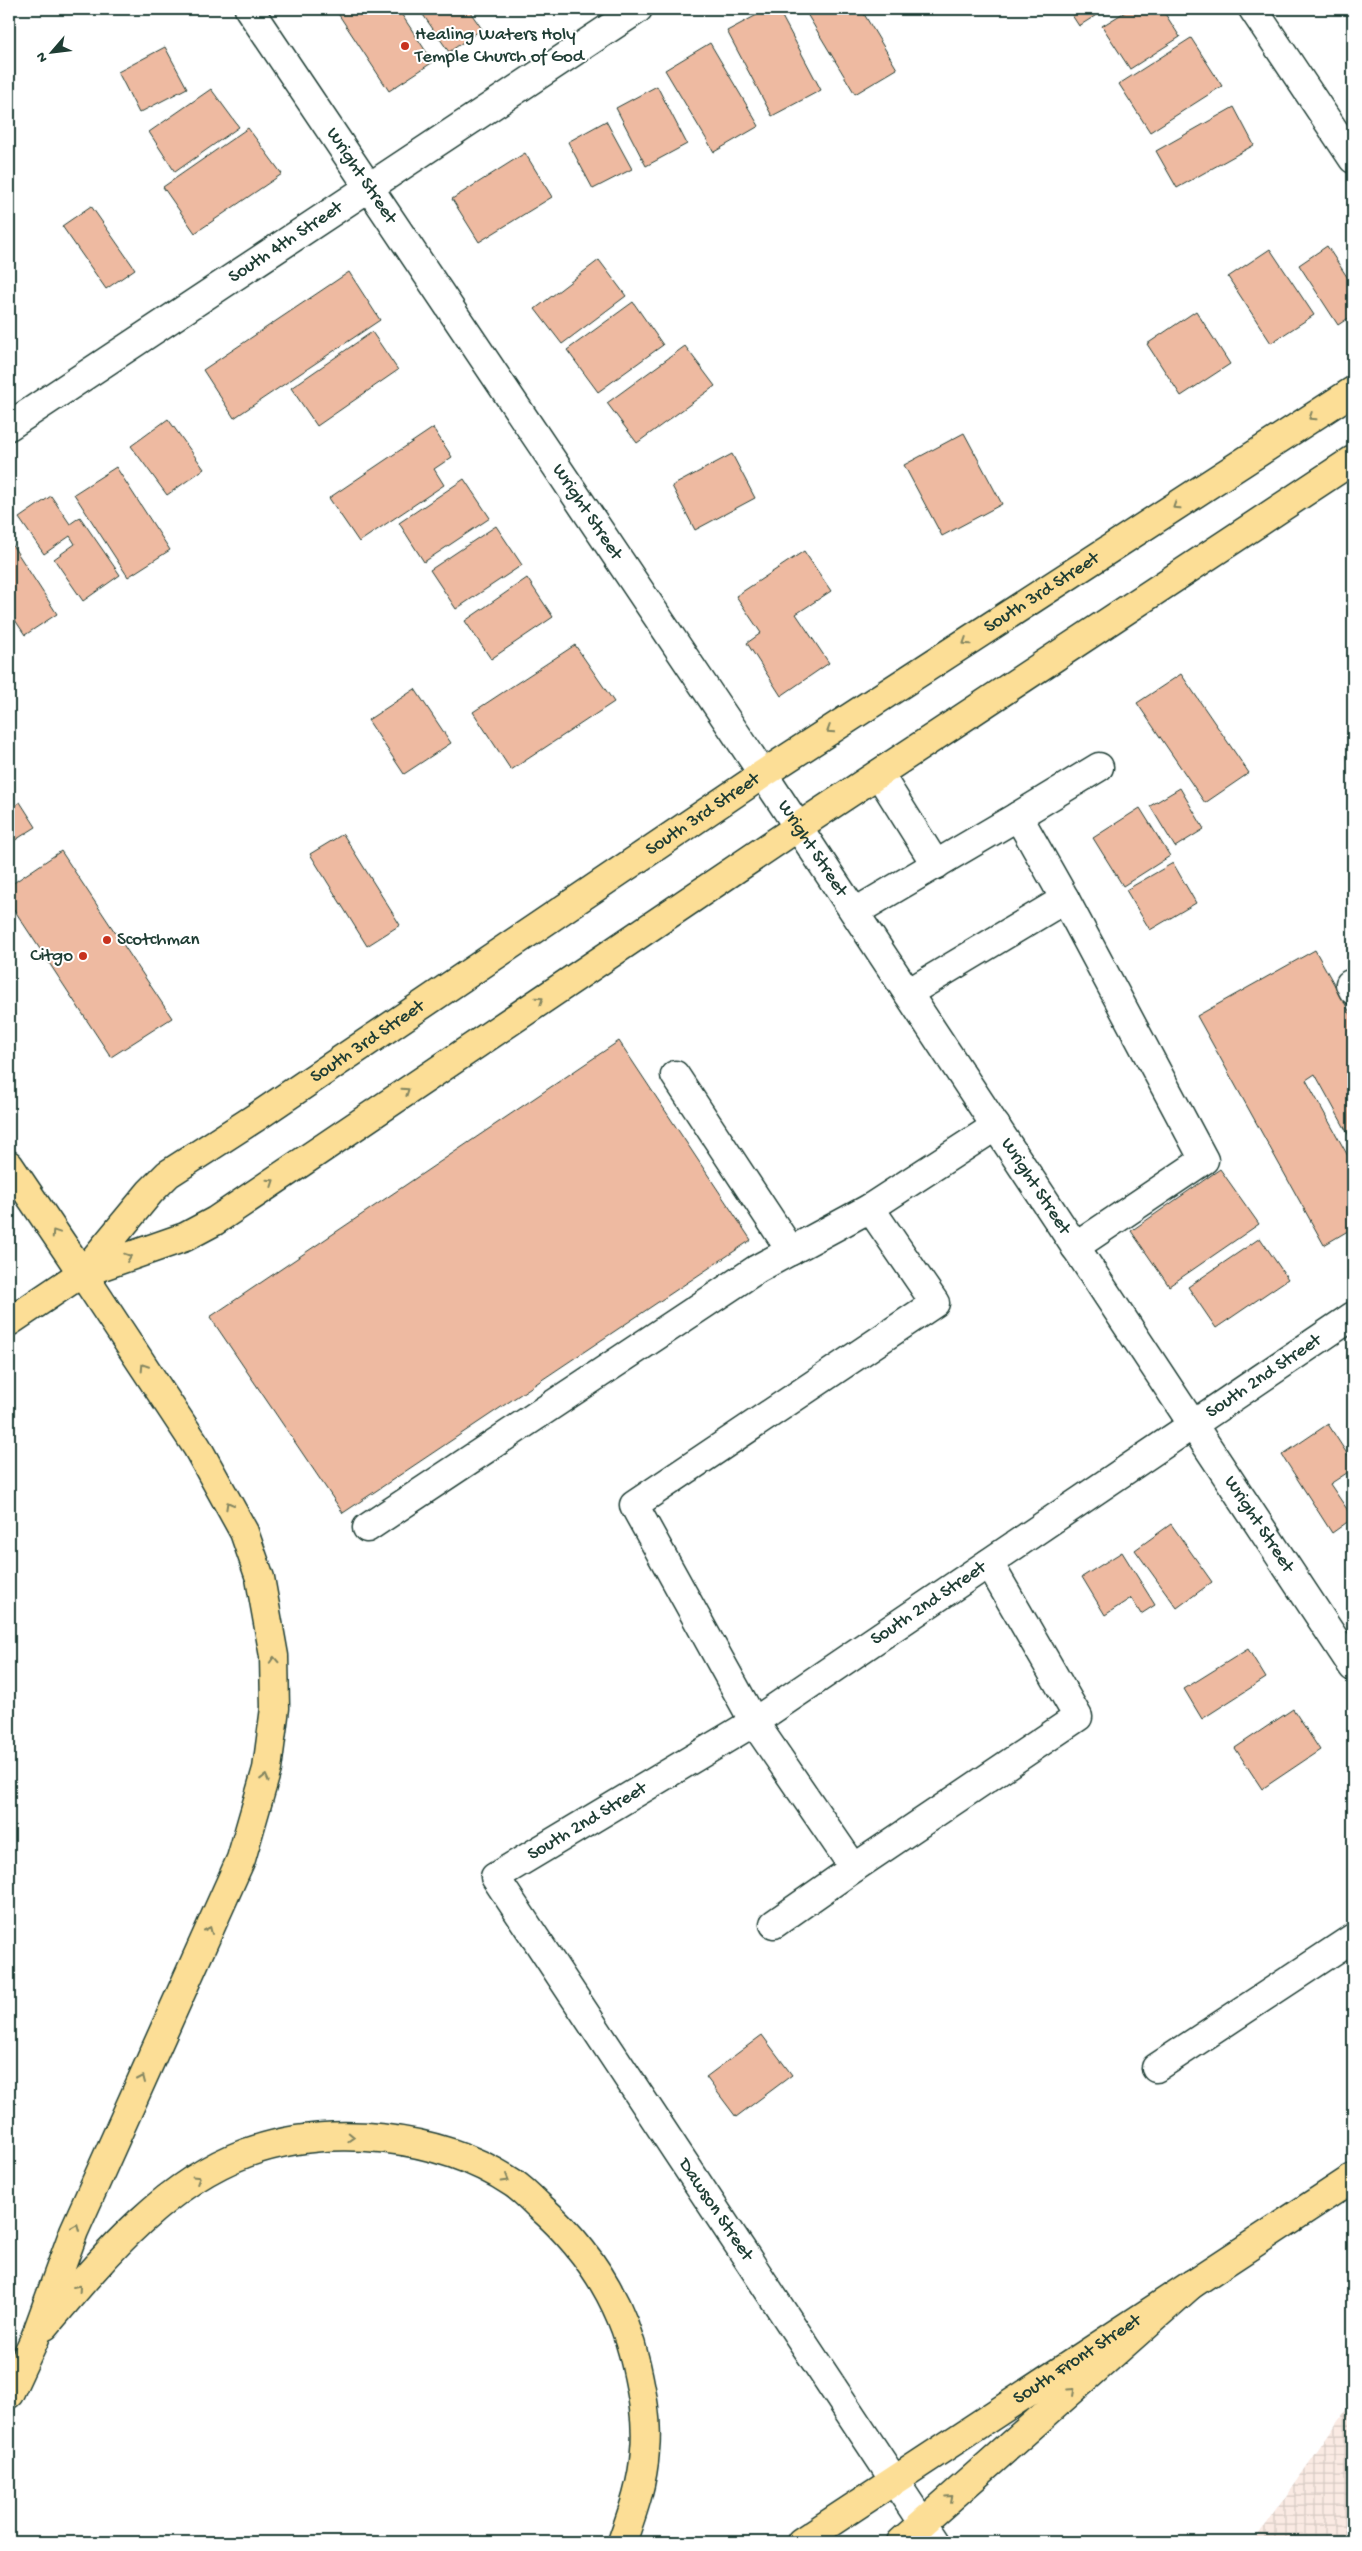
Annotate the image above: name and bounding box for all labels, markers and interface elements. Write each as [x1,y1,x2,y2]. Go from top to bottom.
place label: Healing Waters Holy Temple Church of God [414,24,586,69]
north arrow [28,28,78,78]
marker: Healing Waters Holy Temple Church of God [399,40,411,52]
text: N [33,49,52,65]
street label: Wright Street [321,123,403,230]
street label: South 4th Street [224,195,349,289]
one-way arrow [1309,411,1318,421]
street label: Wright Street [546,460,629,566]
one-way arrow [1172,500,1182,509]
street label: South 3rd Street [980,546,1106,639]
one-way arrow [963,636,972,645]
one-way arrow [826,724,835,734]
street label: South 3rd Street [641,767,766,862]
street label: Wright Street [772,796,854,903]
place label: Scotchman [117,929,200,952]
marker: Scotchman [101,934,113,946]
place label: Citgo [30,945,73,968]
marker: Citgo [77,950,89,962]
street label: South 3rd Street [306,994,431,1089]
one-way arrow [535,997,544,1006]
one-way arrow [400,1088,409,1097]
street label: Wright Street [995,1134,1077,1241]
one-way arrow [265,1178,274,1188]
one-way arrow [52,1229,61,1239]
one-way arrow [123,1253,132,1263]
street label: South 2nd Street [1201,1328,1328,1424]
one-way arrow [141,1363,150,1372]
street label: Wright Street [1219,1472,1300,1579]
one-way arrow [225,1501,235,1510]
street label: South 2nd Street [866,1555,993,1651]
one-way arrow [269,1655,280,1663]
one-way arrow [259,1775,269,1783]
street label: South 2nd Street [524,1776,653,1866]
one-way arrow [202,1926,213,1935]
one-way arrow [136,2075,146,2084]
one-way arrow [348,2131,356,2142]
street label: Dawson Street [671,2153,759,2267]
one-way arrow [501,2172,510,2182]
one-way arrow [192,2176,201,2186]
one-way arrow [69,2223,80,2232]
one-way arrow [72,2285,80,2294]
street label: South Front Street [1009,2308,1147,2410]
one-way arrow [1067,2388,1076,2397]
one-way arrow [945,2495,954,2504]

